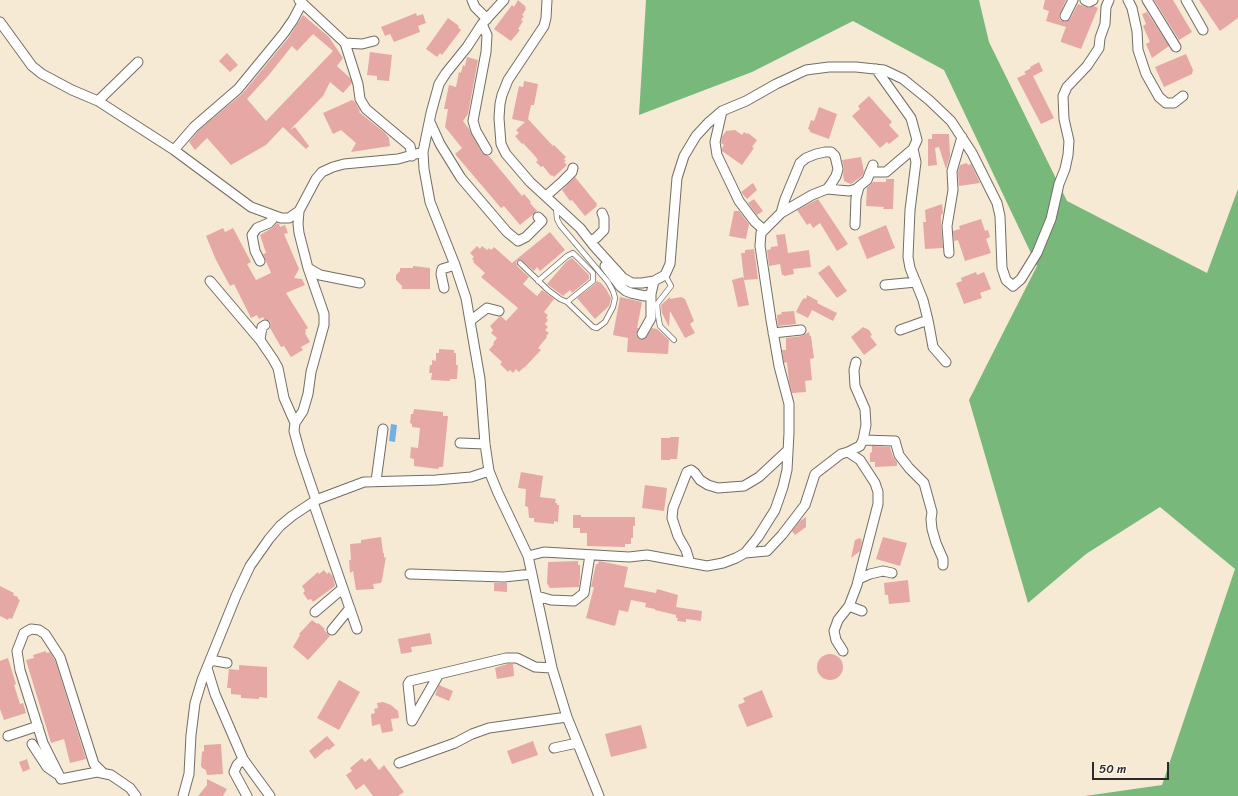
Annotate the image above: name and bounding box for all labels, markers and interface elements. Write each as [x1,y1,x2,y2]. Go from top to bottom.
scale bar [1094,754,1171,780]
text: 50 m [1099,758,1126,780]

